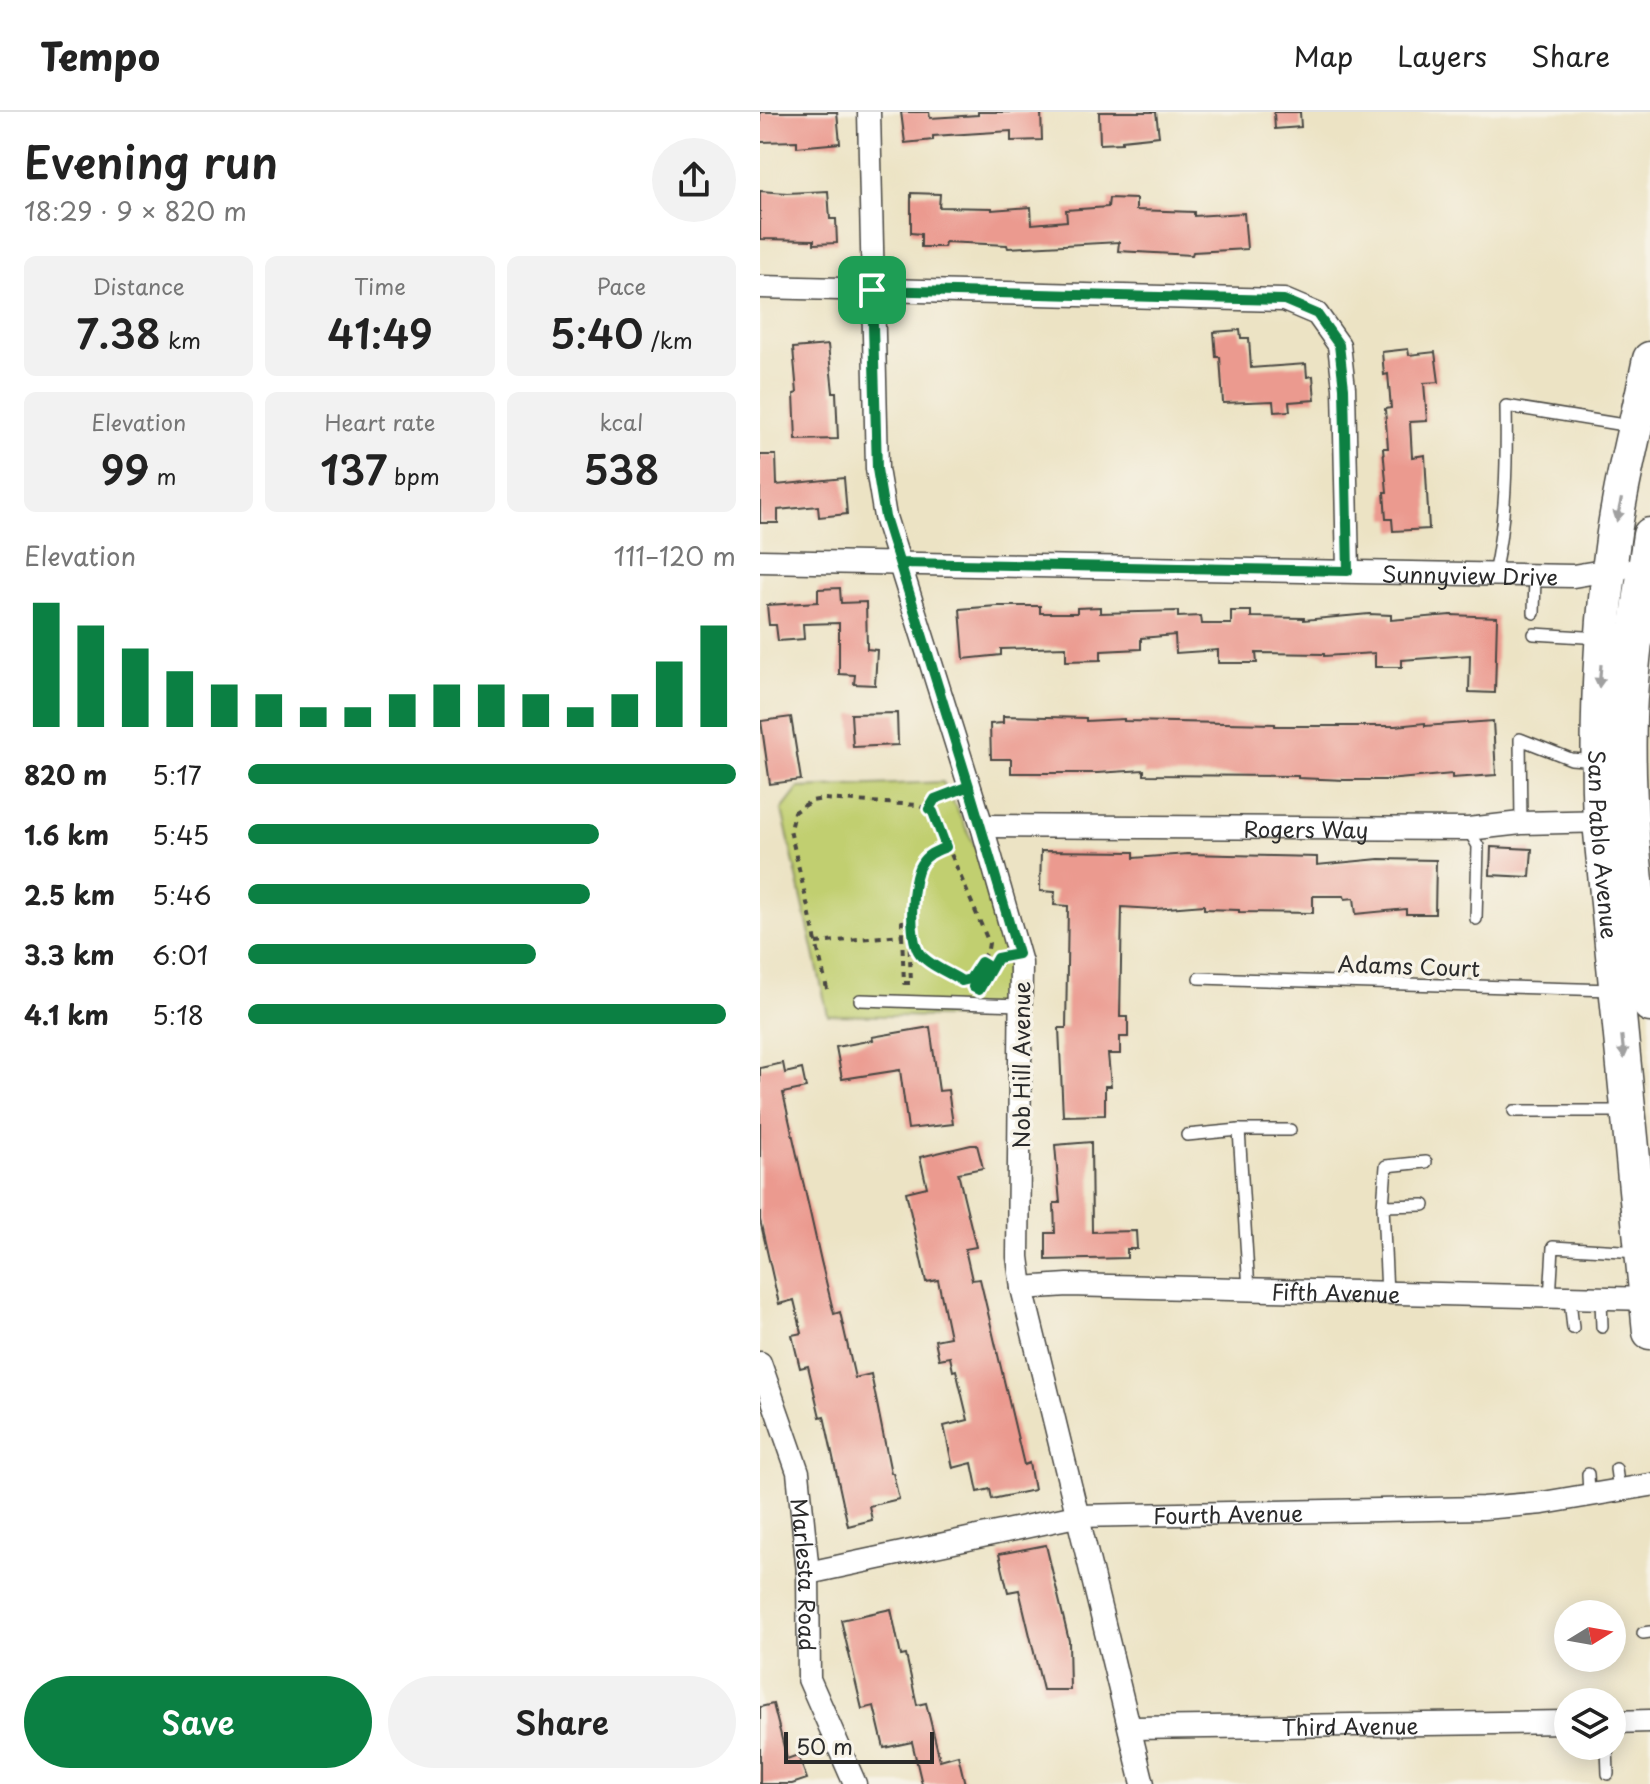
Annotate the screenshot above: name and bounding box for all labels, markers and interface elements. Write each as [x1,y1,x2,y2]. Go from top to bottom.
text: Tempo [40,27,160,84]
text: Map [1293,34,1353,77]
text: Layers [1397,34,1487,77]
text: Share [1531,34,1610,77]
text: Evening run [24,128,278,194]
button: share [652,138,736,222]
text: 18:29 · 9 × 820 m [24,191,247,230]
pin [838,256,906,324]
icon: arrive [850,268,894,312]
text: Distance [93,269,185,302]
text: Time [354,269,406,302]
text: Pace [596,269,646,302]
text: 7.38 [76,302,161,363]
text: 41:49 [327,302,433,363]
text: 5:40 [550,302,644,363]
text: km [161,323,201,356]
text: /km [644,323,693,356]
text: Elevation [91,405,186,438]
text: Heart rate [324,405,436,438]
text: kcal [599,405,643,438]
text: 99 [101,438,149,499]
text: 137 [320,438,387,499]
text: 538 [583,438,659,499]
text: m [149,459,177,492]
text: bpm [387,459,440,492]
one-way arrow [1612,497,1625,522]
text: Elevation [24,536,136,575]
text: 111–120 m [613,536,736,575]
street label: Sunnyview Drive [1381,556,1558,592]
one-way arrow [1593,664,1606,689]
street label: San Pablo Avenue [1582,750,1628,940]
text: 820 m [24,755,107,794]
text: 5:17 [152,755,202,794]
street label: Rogers Way [1243,811,1369,845]
text: 1.6 km [24,815,109,854]
text: 5:45 [152,815,209,854]
text: 2.5 km [24,875,115,914]
text: 5:46 [152,875,212,914]
text: 3.3 km [24,935,115,974]
text: 6:01 [152,935,208,974]
street label: Adams Court [1337,946,1481,984]
street label: Nob Hill Avenue [1004,981,1037,1149]
text: 4.1 km [24,995,109,1034]
text: 5:18 [152,995,204,1034]
one-way arrow [1617,1035,1630,1060]
street label: Fifth Avenue [1271,1273,1401,1309]
street label: Fourth Avenue [1153,1495,1303,1531]
street label: Marlesta Road [784,1496,825,1651]
north arrow [1554,1600,1626,1672]
map controls [1554,1600,1626,1760]
button: Save [24,1676,372,1768]
button: Share [388,1676,736,1768]
button: layers [1554,1688,1626,1760]
street label: Third Avenue [1281,1708,1419,1742]
scale bar [784,1728,934,1764]
text: 50 m [796,1729,853,1762]

